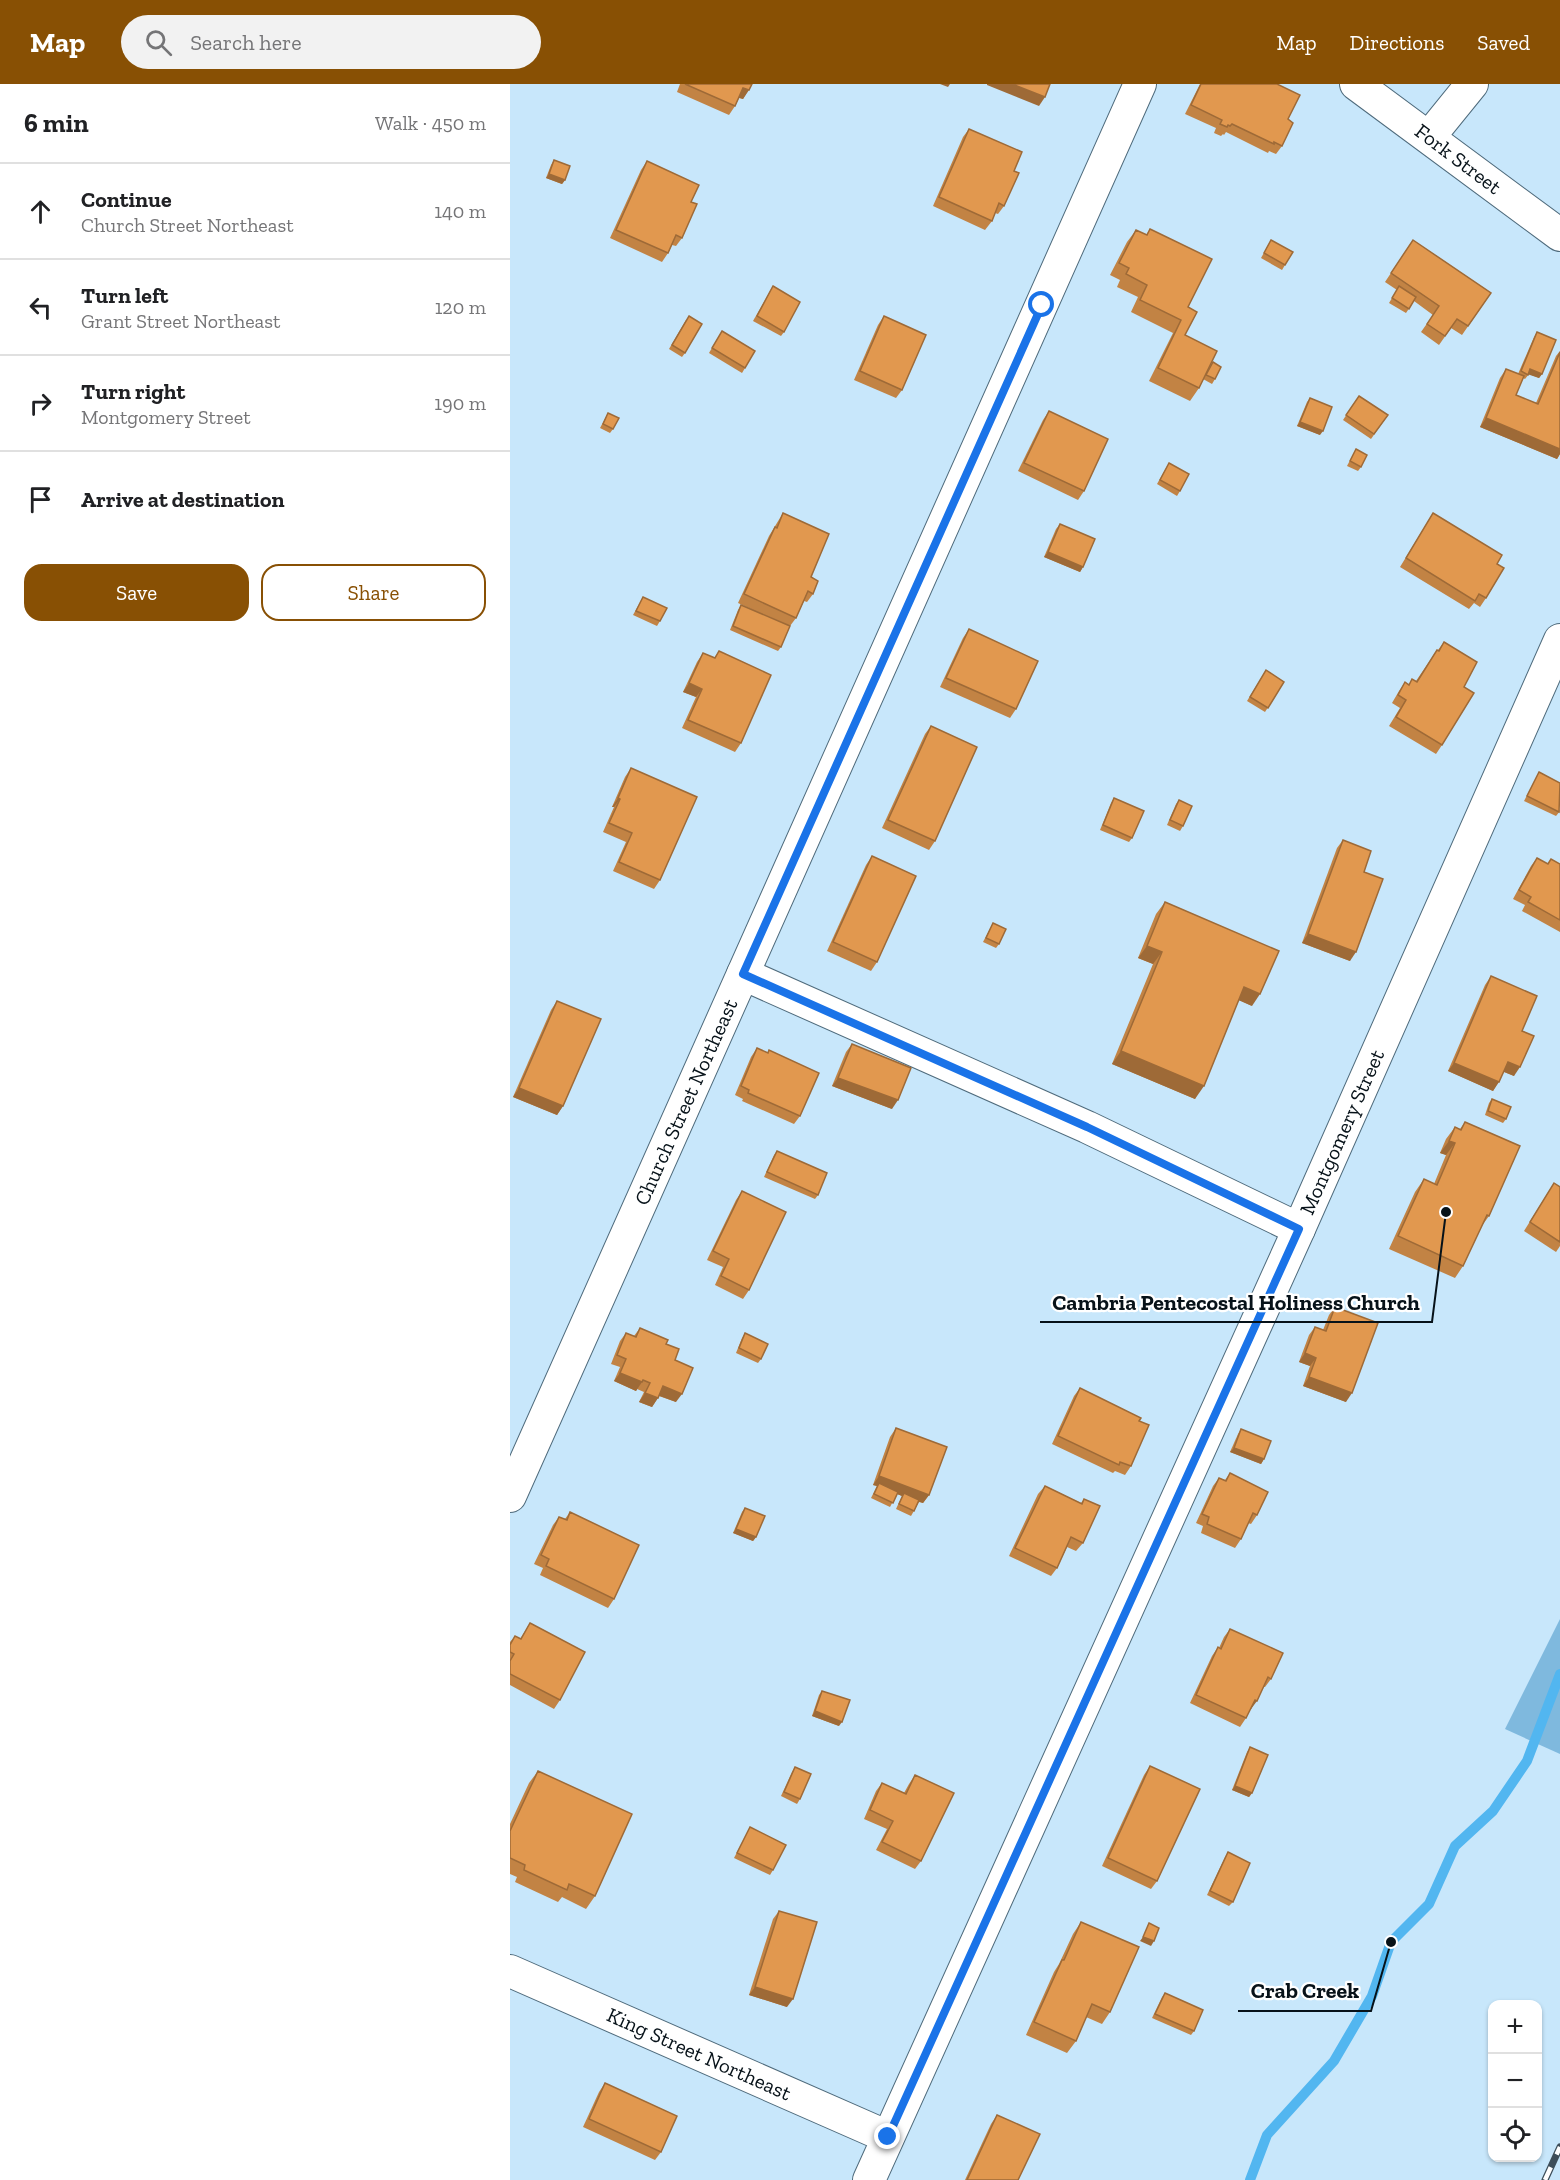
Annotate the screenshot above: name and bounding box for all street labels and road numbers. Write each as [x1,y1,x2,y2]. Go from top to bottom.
street label: Fork Street [1410,118,1507,199]
street label: Church Street Northeast [629,995,742,1209]
street label: Montgomery Street [1294,1045,1389,1218]
street label: King Street Northeast [603,2002,795,2106]

